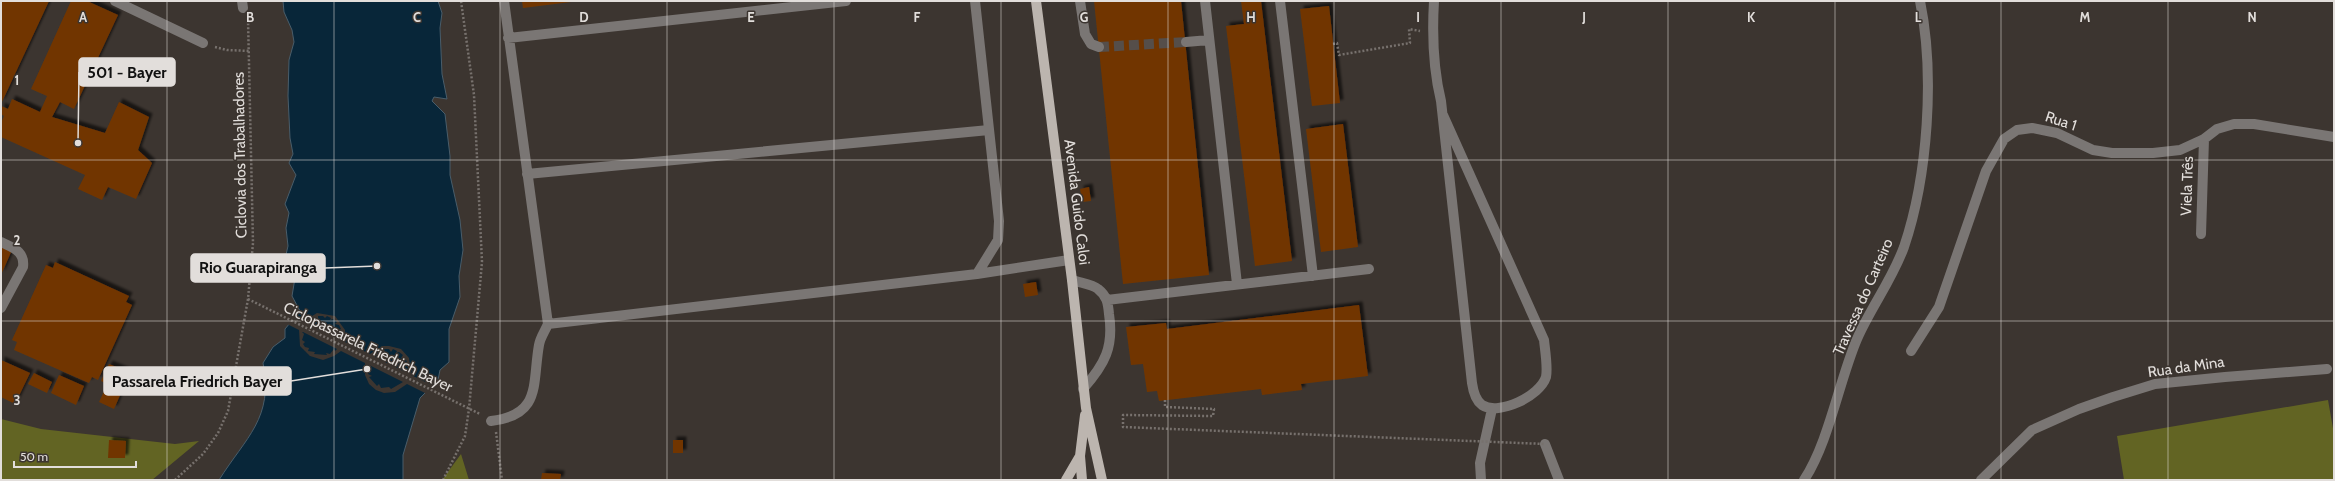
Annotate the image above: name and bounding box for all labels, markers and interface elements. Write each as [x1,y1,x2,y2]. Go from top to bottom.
text: A [79,9,88,25]
text: B [246,9,254,25]
text: C [413,9,421,25]
text: D [579,9,589,25]
text: E [747,9,755,25]
text: F [914,9,921,25]
text: G [1080,9,1089,25]
text: H [1246,9,1256,25]
text: I [1416,9,1420,25]
text: J [1581,9,1586,25]
text: K [1747,9,1756,25]
text: L [1915,9,1922,25]
text: M [2080,9,2091,25]
text: N [2247,9,2257,25]
callout: 501 - Bayer [79,58,175,86]
text: 501 - Bayer [87,63,167,82]
text: 1 [15,72,19,88]
street label: Ciclovia dos Trabalhadores [230,72,250,238]
street label: Rua 1 [2043,107,2079,135]
street label: Avenida Guido Caloi [1060,138,1094,266]
street label: Viela Três [2177,156,2197,216]
text: 2 [14,232,21,248]
street label: Travessa do Carteiro [1829,236,1897,358]
callout: Rio Guarapiranga [191,254,325,282]
text: Rio Guarapiranga [199,258,317,277]
street label: Ciclopassarela Friedrich Bayer [280,298,456,396]
street label: Rua da Mina [2147,353,2226,381]
callout: Passarela Friedrich Bayer [104,367,291,395]
text: Passarela Friedrich Bayer [112,372,283,391]
text: 3 [13,392,21,408]
scale bar [14,443,136,469]
text: 50 m [20,449,48,464]

